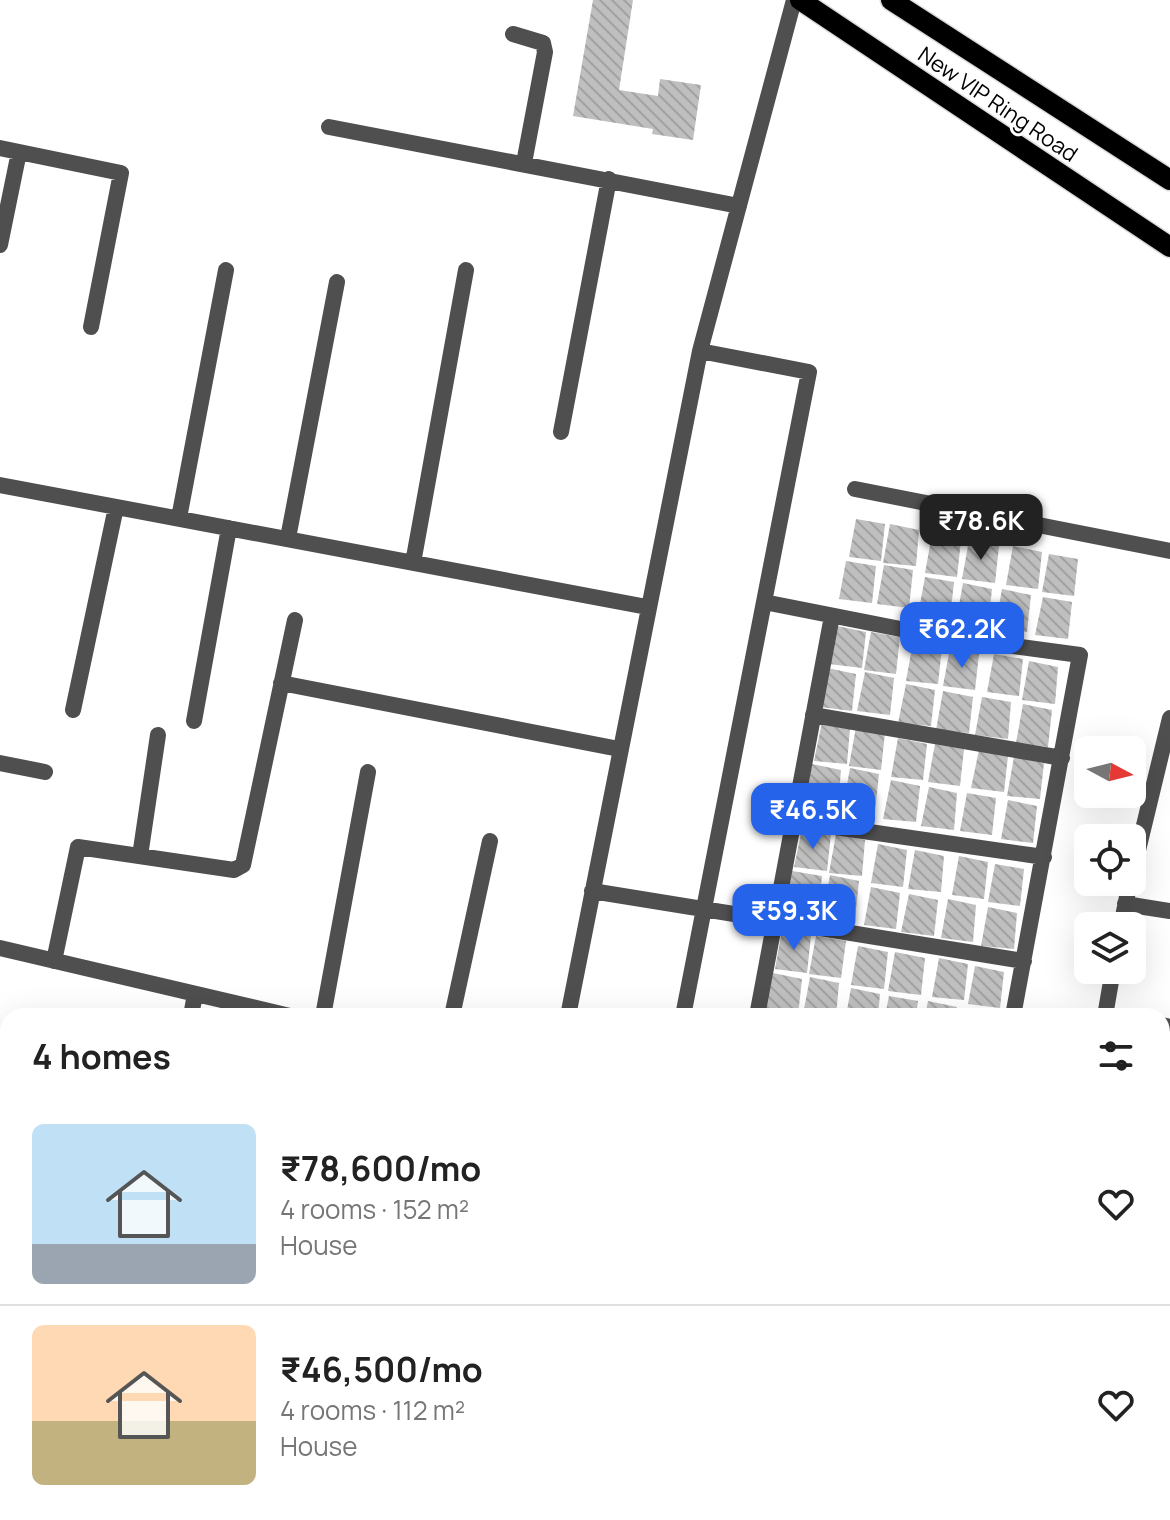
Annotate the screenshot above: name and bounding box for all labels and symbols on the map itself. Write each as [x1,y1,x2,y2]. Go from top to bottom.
street label: New VIP Ring Road [912,39,1084,169]
pin: ₹78.6K [916,494,1046,562]
pin: ₹62.2K [897,602,1027,670]
north arrow [1074,736,1146,808]
pin: ₹46.5K [748,783,878,851]
pin: ₹59.3K [729,884,859,952]

